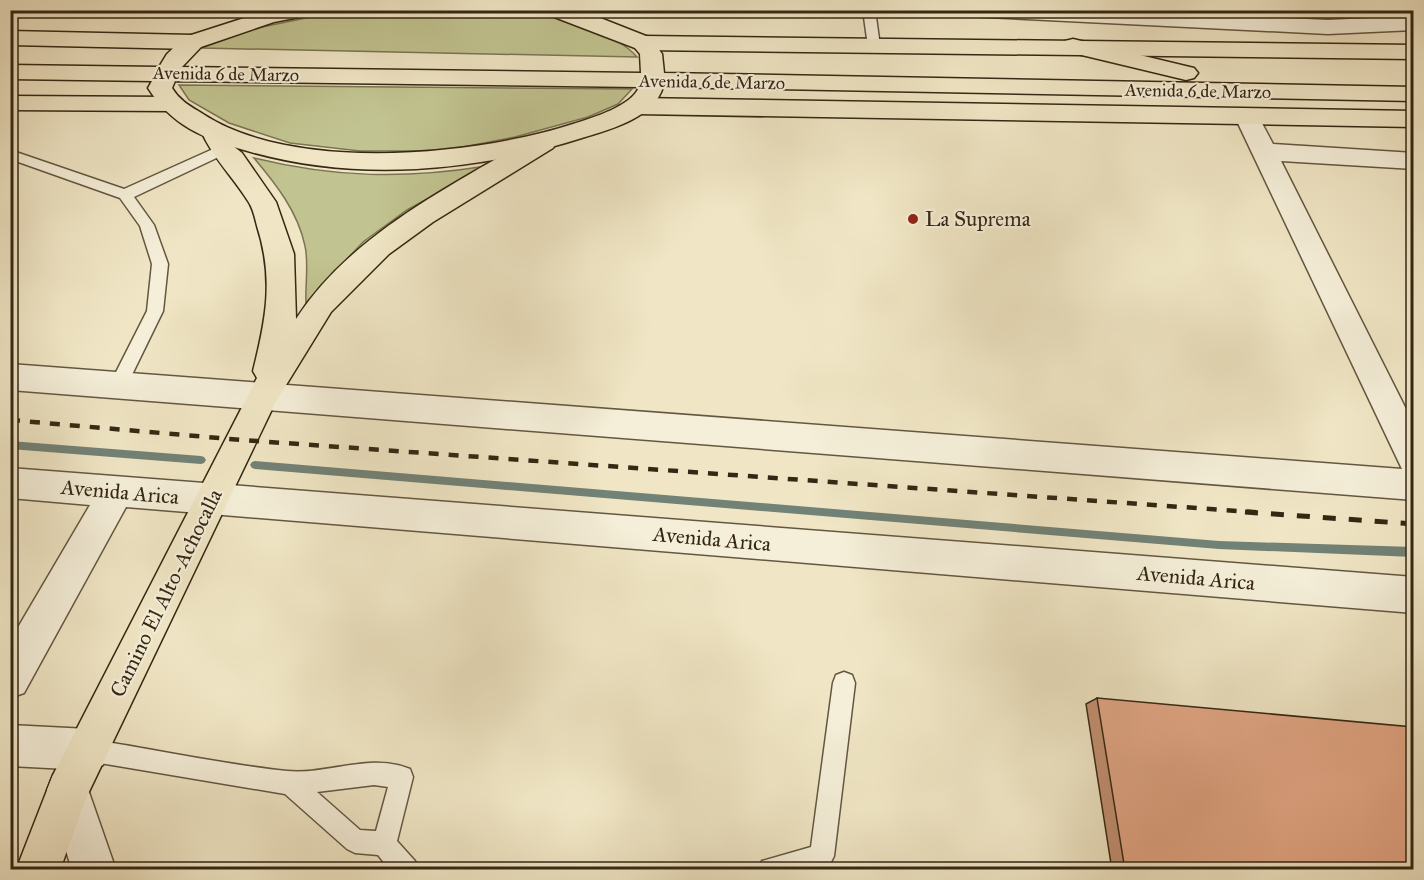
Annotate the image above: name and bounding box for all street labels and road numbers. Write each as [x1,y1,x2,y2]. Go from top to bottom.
street label: Avenida 6 de Marzo [152,62,299,86]
street label: Avenida 6 de Marzo [638,70,785,94]
street label: Avenida 6 de Marzo [1124,79,1271,103]
street label: Avenida Arica [59,474,180,510]
street label: Camino El Alto-Achocalla [104,485,228,701]
street label: Avenida Arica [651,521,772,557]
street label: Avenida Arica [1135,560,1256,596]

